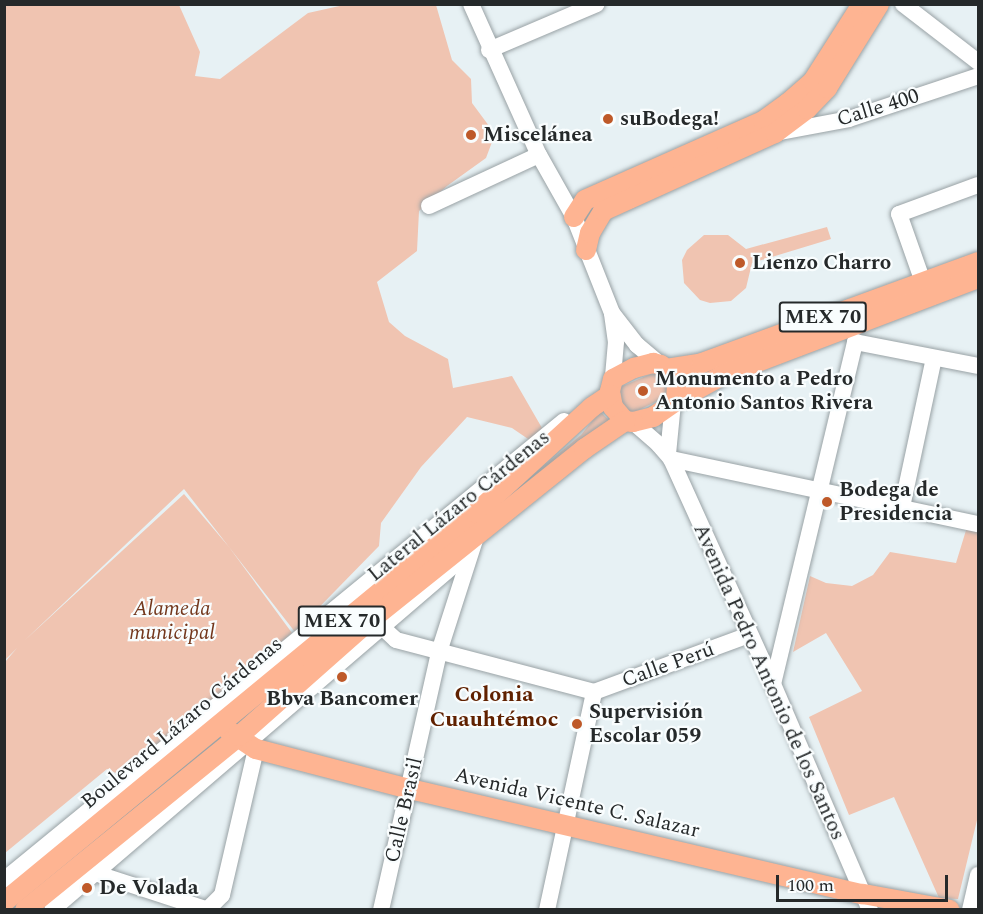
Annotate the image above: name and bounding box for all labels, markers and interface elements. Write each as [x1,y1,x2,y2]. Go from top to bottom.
street label: Calle 400 [834,84,922,132]
place label: suBodega! [620,106,719,132]
marker: suBodega! [601,112,615,126]
place label: Miscelánea [483,122,592,148]
marker: Miscelánea [464,128,478,142]
place label: Lienzo Charro [752,250,891,276]
marker: Lienzo Charro [733,256,747,270]
road number: MEX 70 [778,300,868,334]
place label: Monumento a Pedro Antonio Santos Rivera [655,366,873,416]
marker: Monumento a Pedro Antonio Santos Rivera [636,384,650,398]
street label: Lateral Lázaro Cárdenas [363,425,555,587]
place label: Bodega de Presidencia [839,477,952,527]
marker: Bodega de Presidencia [820,495,834,509]
street label: Avenida Pedro Antonio de los Santos [688,520,850,844]
park label: Alameda municipal [129,596,215,646]
road number: MEX 70 [297,604,387,638]
street label: Boulevard Lázaro Cárdenas [76,631,288,815]
street label: Calle Perú [618,637,718,693]
marker: Bbva Bancomer [335,670,349,684]
district label: Colonia Cuauhtémoc [430,681,558,732]
place label: Bbva Bancomer [266,686,418,712]
place label: Supervisión Escolar 059 [589,699,703,749]
marker: Supervisión Escolar 059 [570,717,584,731]
street label: Calle Brasil [380,755,428,865]
street label: Avenida Vicente C. Salazar [452,762,702,844]
scale bar [779,863,952,901]
text: 100 m [787,872,834,899]
place label: De Volada [99,875,199,901]
marker: De Volada [80,881,94,895]

